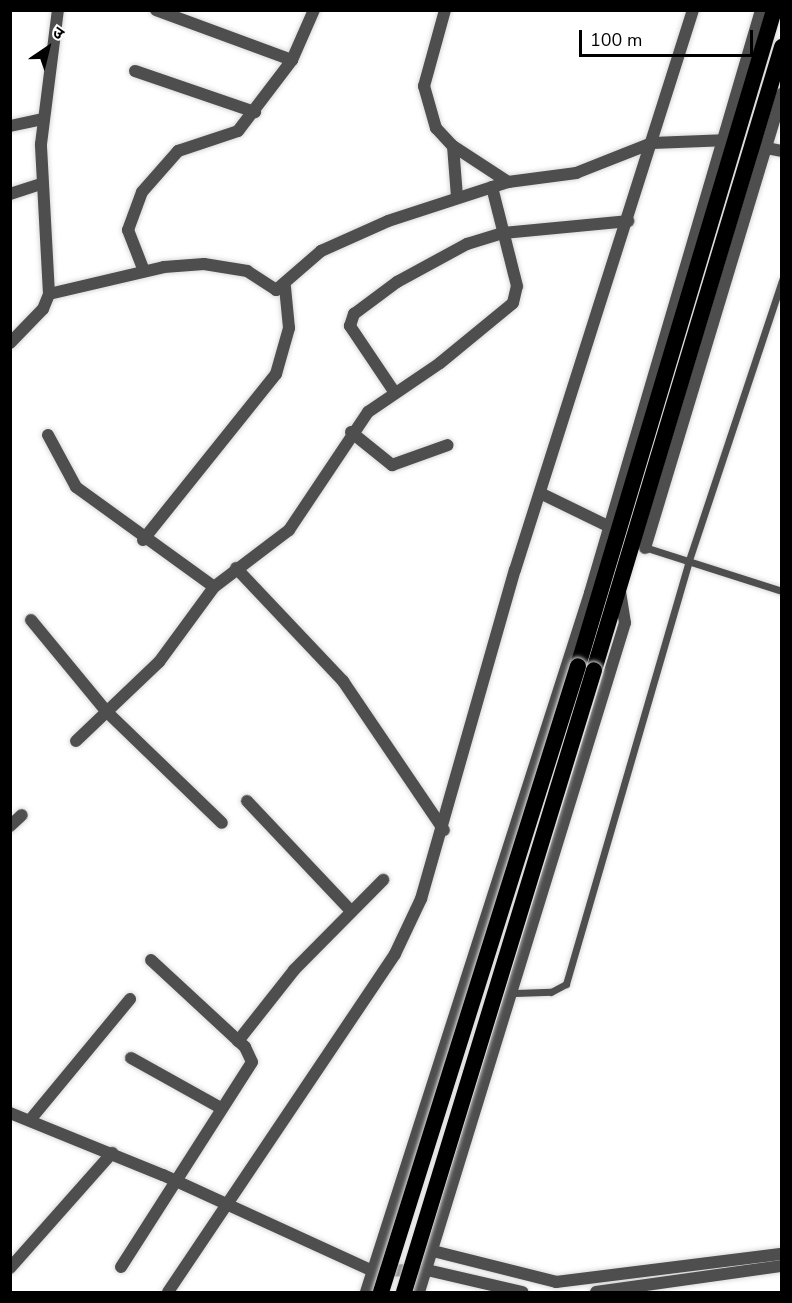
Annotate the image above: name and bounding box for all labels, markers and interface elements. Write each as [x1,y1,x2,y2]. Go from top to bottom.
north arrow [18,18,78,78]
scale bar [582,18,756,56]
text: उ [48,22,68,45]
text: 100 m [590,28,642,52]

